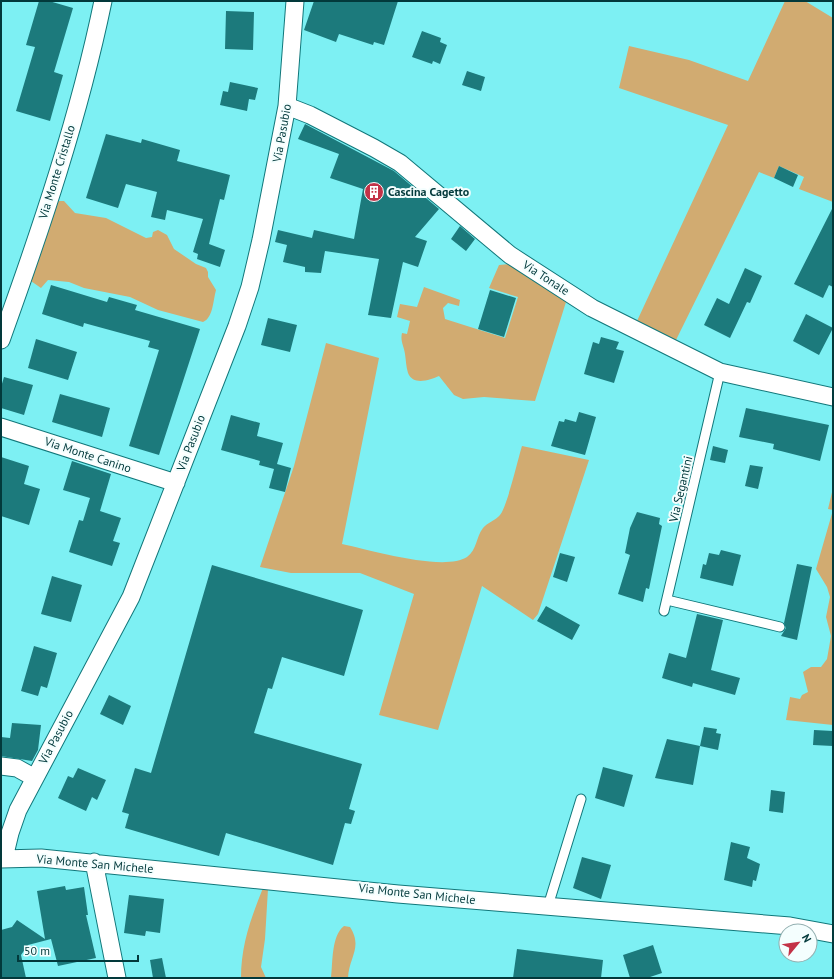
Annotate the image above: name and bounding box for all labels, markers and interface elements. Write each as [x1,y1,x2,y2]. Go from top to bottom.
street label: Via Pasubio [269,103,294,164]
street label: Via Monte Cristallo [35,123,78,222]
building icon: Cascina Cagetto [363,181,385,203]
place label: Cascina Cagetto [388,184,470,199]
street label: Via Tonale [519,256,572,298]
street label: Via Pasubio [173,413,208,474]
street label: Via Monte Canino [42,433,133,476]
street label: Via Segantini [665,454,695,524]
street label: Via Pasubio [35,707,76,767]
street label: Via Monte San Michele [35,851,154,876]
street label: Via Monte San Michele [357,880,476,907]
north arrow [778,923,818,963]
text: N [799,932,815,945]
scale bar [18,937,138,963]
text: 50 m [24,943,50,958]

